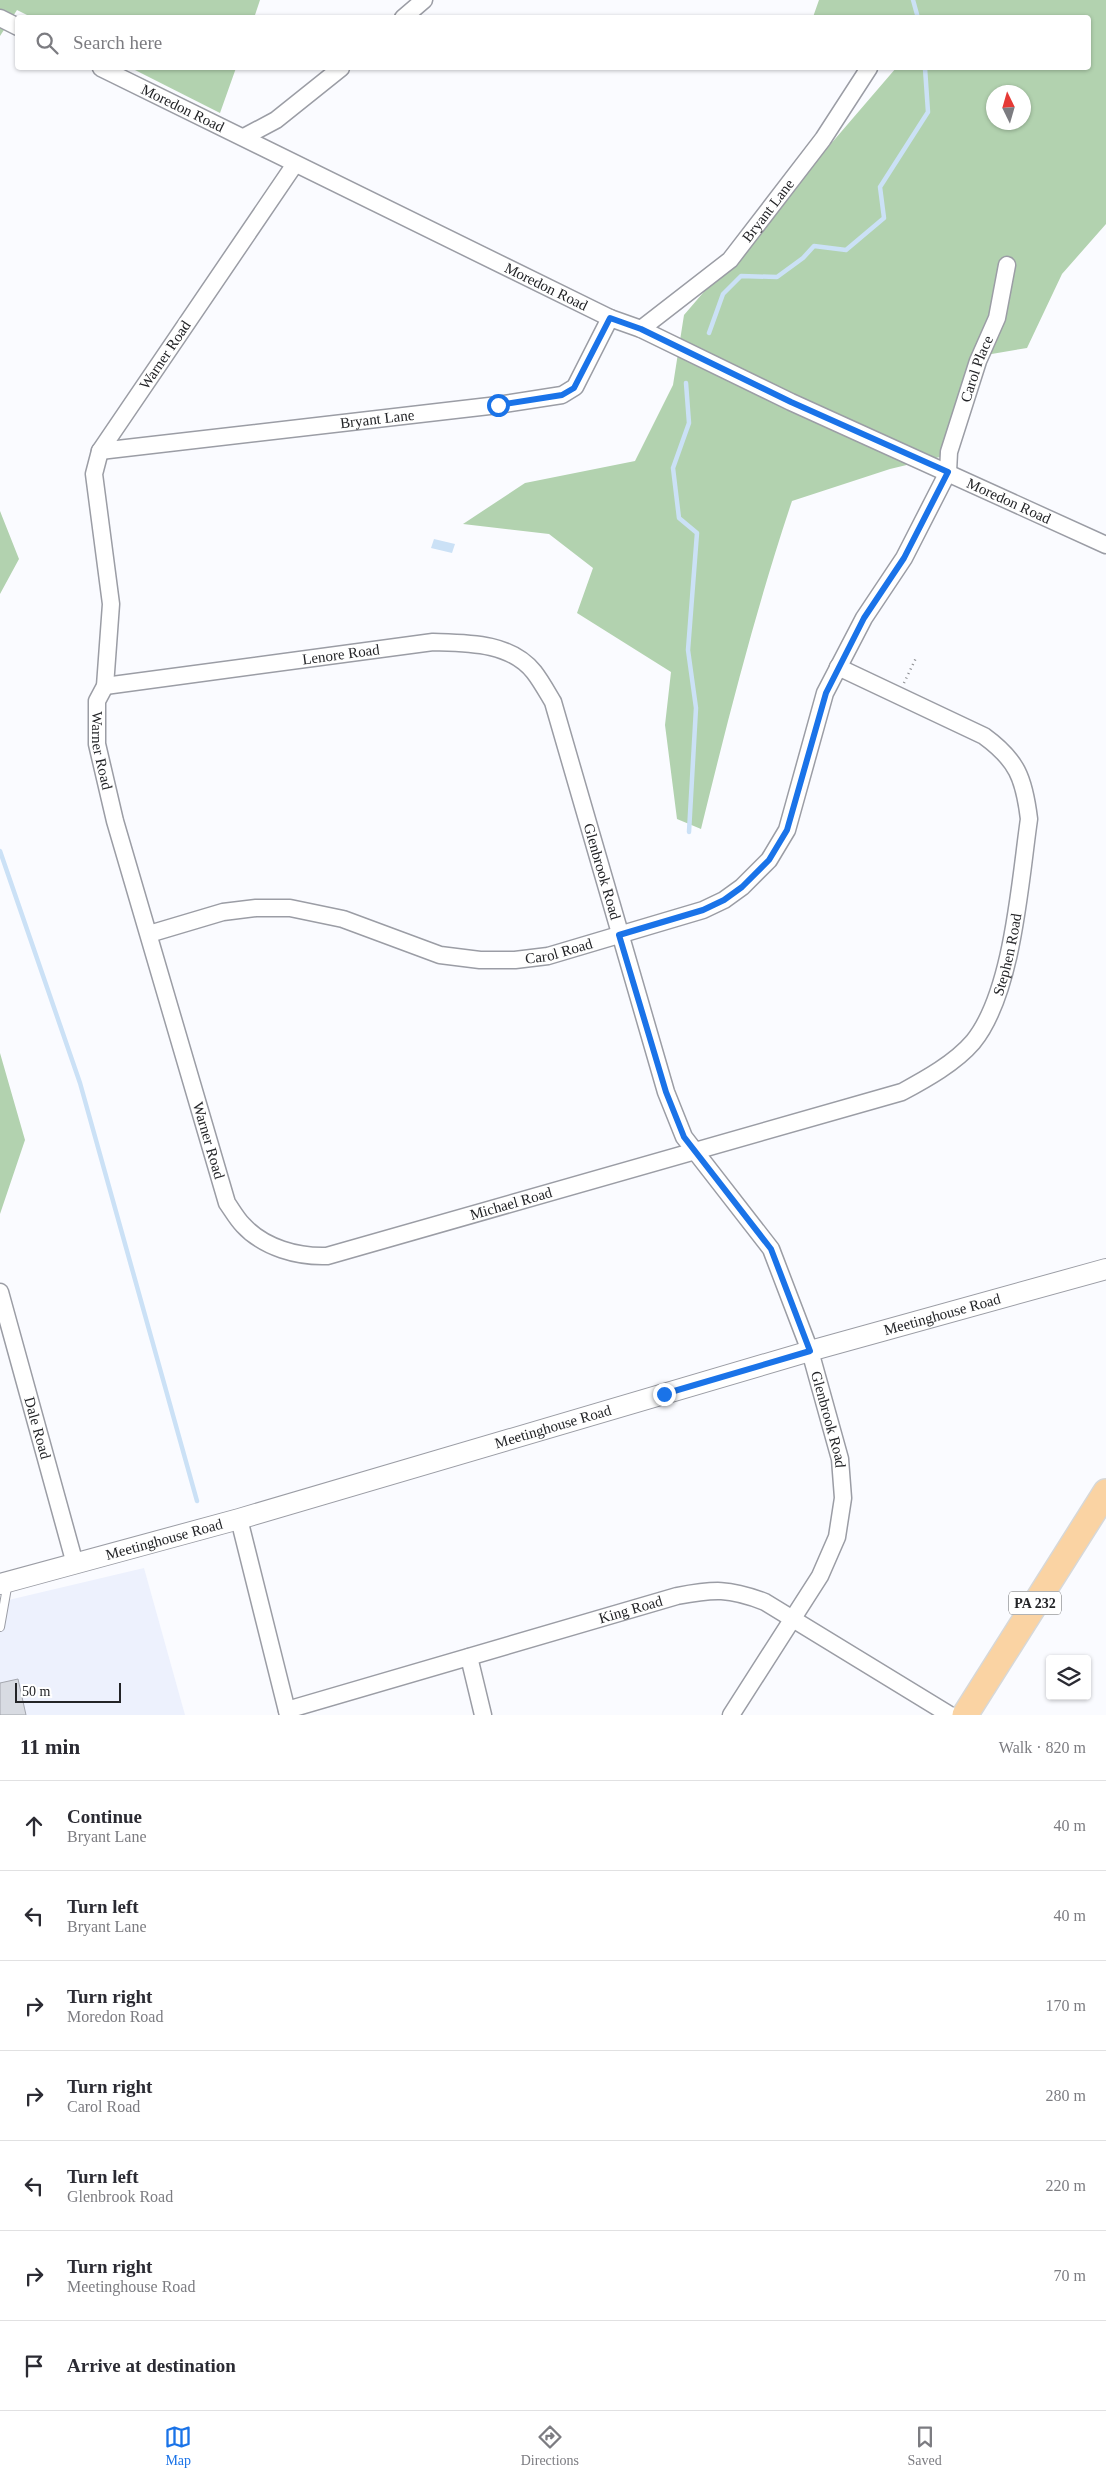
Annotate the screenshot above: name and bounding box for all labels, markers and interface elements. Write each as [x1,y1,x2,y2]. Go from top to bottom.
search box [15,15,1091,70]
icon: search [33,29,61,57]
text: Search here [73,32,162,53]
street label: Moredon Road [139,81,227,135]
north arrow [986,85,1031,130]
street label: Bryant Lane [739,176,797,245]
street label: Moredon Road [502,260,591,314]
street label: Warner Road [136,317,194,392]
street label: Carol Place [957,333,996,404]
route start [487,394,510,417]
street label: Bryant Lane [339,407,415,431]
street label: Moredon Road [964,475,1054,527]
street label: Lenore Road [301,641,381,667]
street label: Warner Road [89,711,116,792]
street label: Glenbrook Road [581,822,624,922]
street label: Stephen Road [990,912,1024,998]
street label: Carol Road [524,935,595,967]
street label: Warner Road [190,1100,228,1181]
street label: Michael Road [468,1184,554,1223]
street label: Meetinghouse Road [882,1290,1003,1338]
street label: Glenbrook Road [808,1369,849,1469]
route end [653,1383,676,1406]
street label: Dale Road [21,1395,54,1461]
street label: Meetinghouse Road [493,1402,614,1451]
street label: Meetinghouse Road [104,1516,225,1563]
road number: PA 232 [1009,1592,1061,1615]
street label: King Road [597,1593,665,1626]
map controls [1046,1655,1091,1700]
button: layers [1046,1655,1091,1700]
scale bar [15,1680,121,1703]
text: 50 m [22,1684,50,1699]
text: 11 min [20,1735,80,1759]
text: Walk · 820 m [999,1739,1086,1756]
text: Continue [67,1806,142,1827]
icon: ahead [20,1812,48,1840]
text: 40 m [1054,1817,1086,1834]
text: Bryant Lane [67,1828,147,1845]
text: Turn left [67,1896,139,1917]
icon: left [20,1902,48,1930]
text: 40 m [1054,1907,1086,1924]
text: Bryant Lane [67,1918,147,1935]
text: Turn right [67,1986,152,2007]
icon: right [20,1992,48,2020]
text: 170 m [1046,1997,1086,2014]
text: Moredon Road [67,2008,163,2025]
text: Turn right [67,2076,152,2097]
icon: right [20,2082,48,2110]
text: 280 m [1046,2087,1086,2104]
text: Carol Road [67,2098,140,2115]
text: Turn left [67,2166,139,2187]
icon: left [20,2172,48,2200]
text: 220 m [1046,2177,1086,2194]
text: Glenbrook Road [67,2188,173,2205]
text: Turn right [67,2256,152,2277]
icon: right [20,2262,48,2290]
text: 70 m [1054,2267,1086,2284]
text: Meetinghouse Road [67,2278,195,2295]
icon: arrive [20,2352,48,2380]
text: Arrive at destination [67,2355,236,2376]
tab: Map [164,2423,192,2469]
tab: Directions [521,2423,579,2469]
tab: Saved [908,2423,942,2469]

